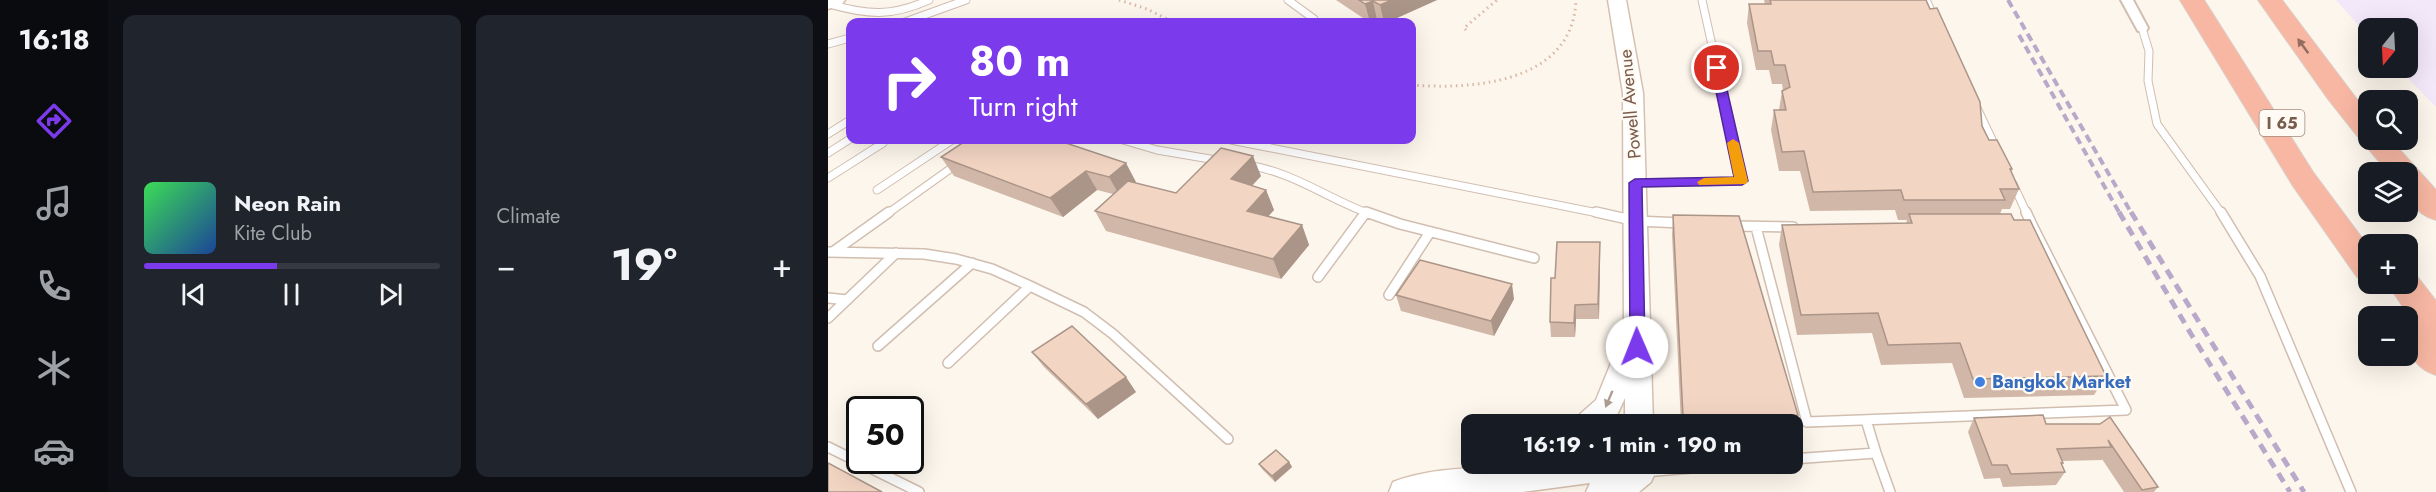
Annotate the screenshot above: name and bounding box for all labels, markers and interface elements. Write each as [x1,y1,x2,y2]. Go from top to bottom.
north arrow [2358,18,2418,78]
map controls [2358,18,2418,366]
text: 16:18 [18,20,90,59]
text: 80 m [969,31,1070,92]
one-way arrow [2297,39,2309,55]
icon: right [870,42,948,120]
pin [1691,42,1742,93]
street label: Powell Avenue [1612,48,1648,160]
icon: arrive [1700,51,1733,84]
text: Turn right [969,87,1077,126]
button: search [2358,90,2418,150]
icon: directions [33,100,75,142]
road number: I 65 [2260,110,2304,136]
button: layers [2358,162,2418,222]
icon: music [33,182,75,224]
text: Neon Rain [234,187,341,219]
text: Climate [497,202,560,231]
text: Kite Club [234,219,312,248]
text: 19° [611,232,677,297]
button: + [2358,234,2418,294]
text: − [497,242,516,289]
text: + [772,242,792,289]
icon: phone [33,265,75,307]
icon: previous [177,278,210,311]
icon: pause [275,278,308,311]
icon: next [374,278,407,311]
button: − [2358,306,2418,366]
position arrow [1605,315,1669,379]
icon: climate [33,347,75,389]
place label: Bangkok Market [1992,369,2131,395]
marker: Bangkok Market [1973,375,1987,389]
one-way arrow [1605,390,1614,407]
speed limit sign: 50 [846,396,924,474]
text: 16:19 · 1 min · 190 m [1522,428,1742,460]
icon: car [33,430,75,472]

